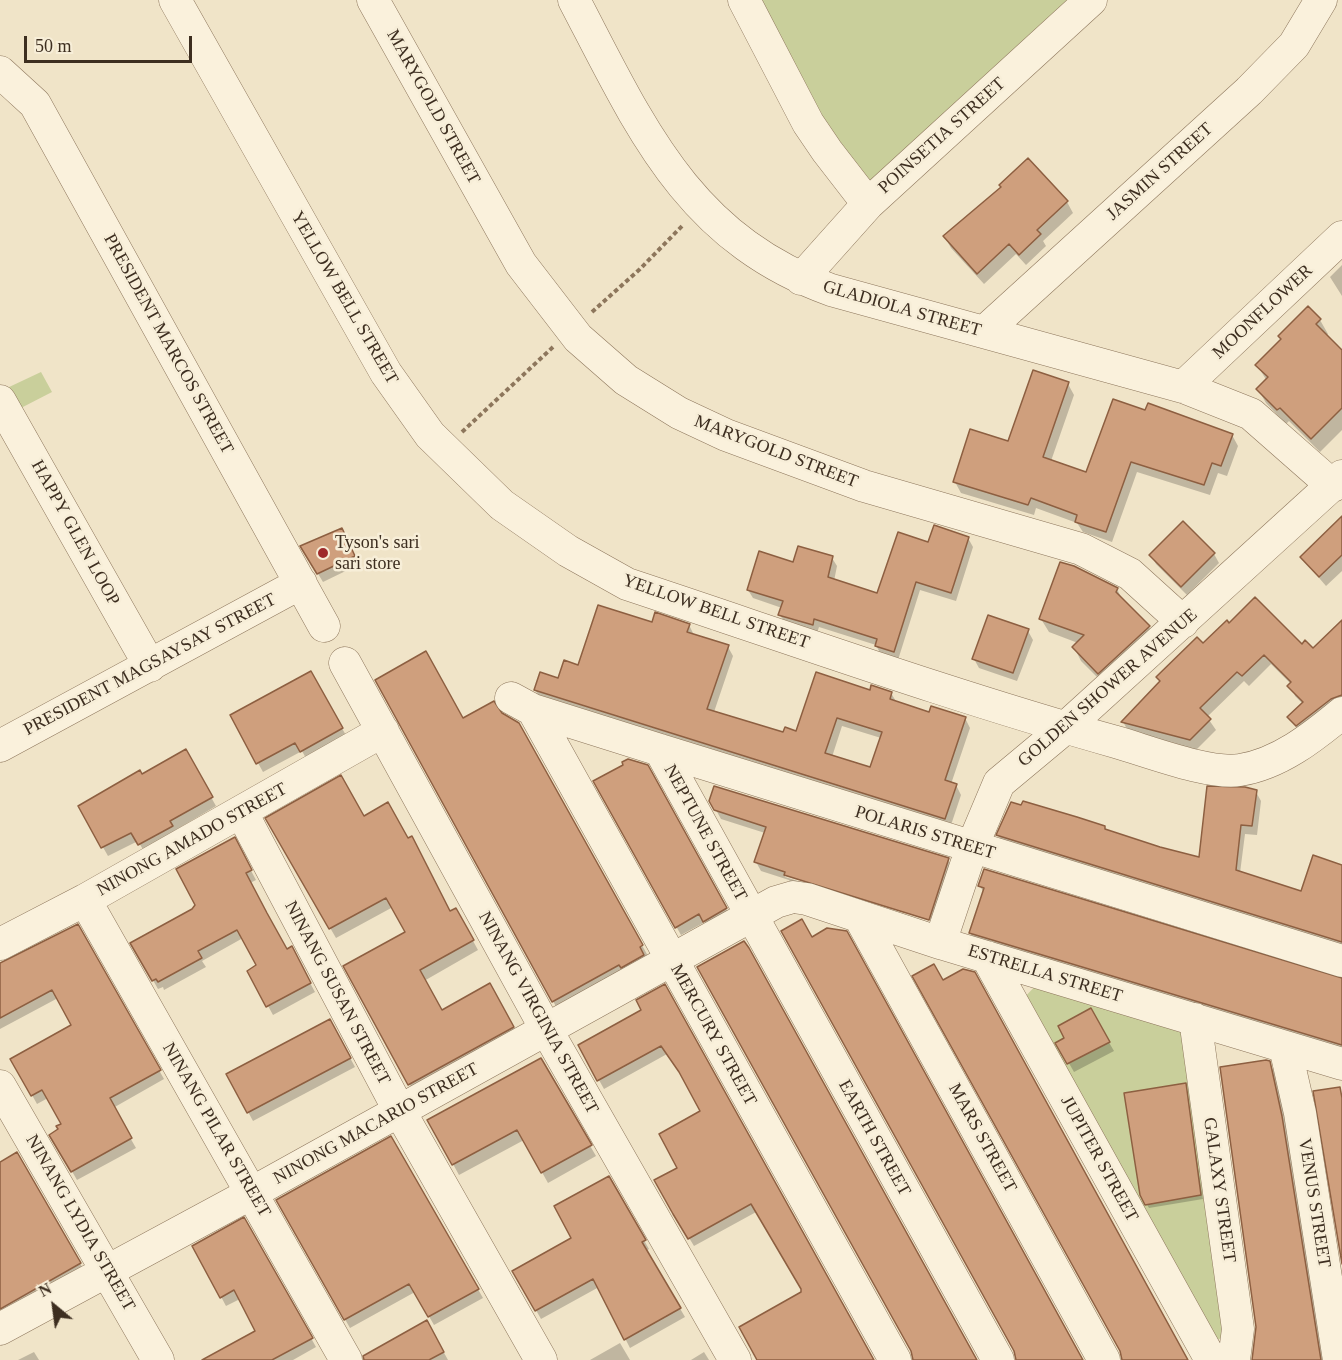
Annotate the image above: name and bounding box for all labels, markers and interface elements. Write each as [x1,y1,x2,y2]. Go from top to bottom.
scale bar [27,24,195,62]
street label: MARYGOLD STREET [381,26,485,188]
text: 50 m [35,36,72,56]
street label: POINSETIA STREET [874,73,1010,199]
street label: JASMIN STREET [1102,119,1218,225]
street label: YELLOW BELL STREET [286,208,402,388]
street label: PRESIDENT MARCOS STREET [98,230,238,458]
street label: MOONFLOWER [1208,260,1318,364]
street label: GLADIOLA STREET [820,276,984,342]
street label: MARYGOLD STREET [691,411,861,493]
street label: HAPPY GLEN LOOP [26,456,124,610]
place label: Tyson's sari sari store [335,532,419,574]
marker: Tyson's sari sari store [316,546,330,560]
street label: YELLOW BELL STREET [620,570,812,654]
street label: PRESIDENT MAGSAYSAY STREET [20,589,280,741]
street label: GOLDEN SHOWER AVENUE [1014,604,1202,772]
street label: NEPTUNE STREET [659,761,751,905]
street label: NINONG AMADO STREET [93,779,291,901]
street label: POLARIS STREET [852,801,998,865]
street label: NINANG SUSAN STREET [279,897,395,1089]
street label: NINANG VIRGINIA STREET [473,908,603,1118]
street label: ESTRELLA STREET [965,940,1125,1008]
street label: MERCURY STREET [665,960,761,1110]
street label: NINANG PILAR STREET [157,1039,275,1221]
street label: NINONG MACARIO STREET [270,1059,482,1189]
street label: EARTH STREET [833,1076,915,1200]
street label: MARS STREET [943,1080,1021,1196]
street label: JUPITER STREET [1055,1092,1143,1226]
street label: GALAXY STREET [1198,1116,1240,1264]
street label: NINANG LYDIA STREET [21,1131,139,1315]
street label: VENUS STREET [1293,1137,1335,1269]
north arrow [24,1276,84,1336]

